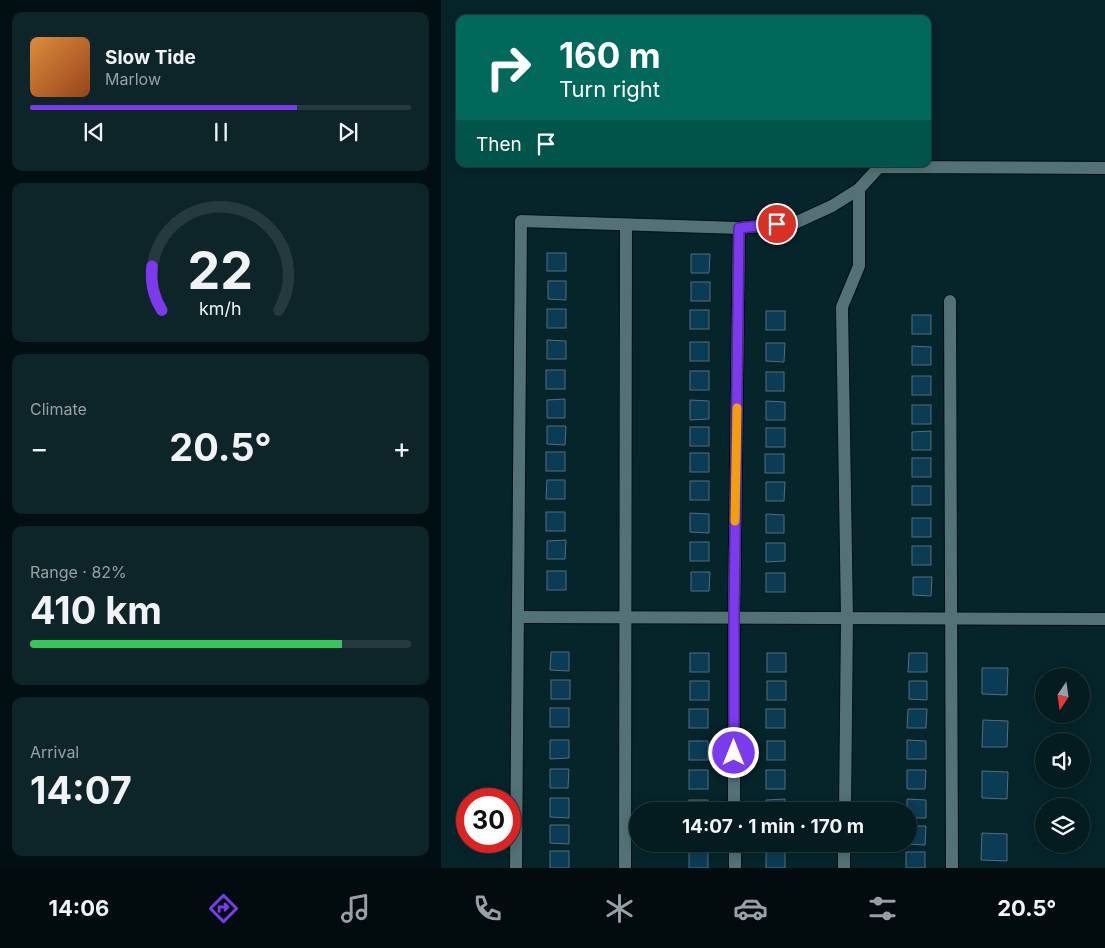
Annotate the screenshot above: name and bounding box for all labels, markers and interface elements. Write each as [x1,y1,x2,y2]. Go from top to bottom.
text: 160 m [559,34,661,76]
icon: right [476,35,541,100]
text: Slow Tide [105,46,196,69]
text: Marlow [105,69,161,89]
text: Turn right [559,76,660,102]
icon: previous [80,118,108,146]
icon: pause [207,118,235,146]
icon: next [334,118,362,146]
icon: arrive [532,130,560,158]
text: Then [476,133,522,156]
pin [756,203,798,245]
icon: arrive [763,210,791,238]
text: 22 [188,239,253,302]
text: km/h [199,298,242,319]
text: Climate [30,399,87,419]
text: 20.5° [169,424,272,470]
text: − [30,431,49,465]
text: + [392,431,411,465]
text: Range · 82% [30,562,127,582]
text: 410 km [30,587,162,633]
north arrow [1035,668,1090,722]
map controls [1035,668,1090,853]
position arrow [707,726,759,778]
button: sound [1035,733,1090,788]
text: Arrival [30,742,79,762]
text: 14:07 [30,767,132,813]
speed limit sign: 30 [456,788,521,853]
button: layers [1035,798,1090,853]
text: 14:07 · 1 min · 170 m [682,815,864,838]
icon: directions [206,891,241,926]
icon: music [338,891,373,926]
icon: phone [470,891,505,926]
icon: climate [602,891,637,926]
icon: car [733,891,768,926]
icon: filters [865,891,900,926]
text: 14:06 [48,895,109,921]
text: 20.5° [997,895,1056,921]

